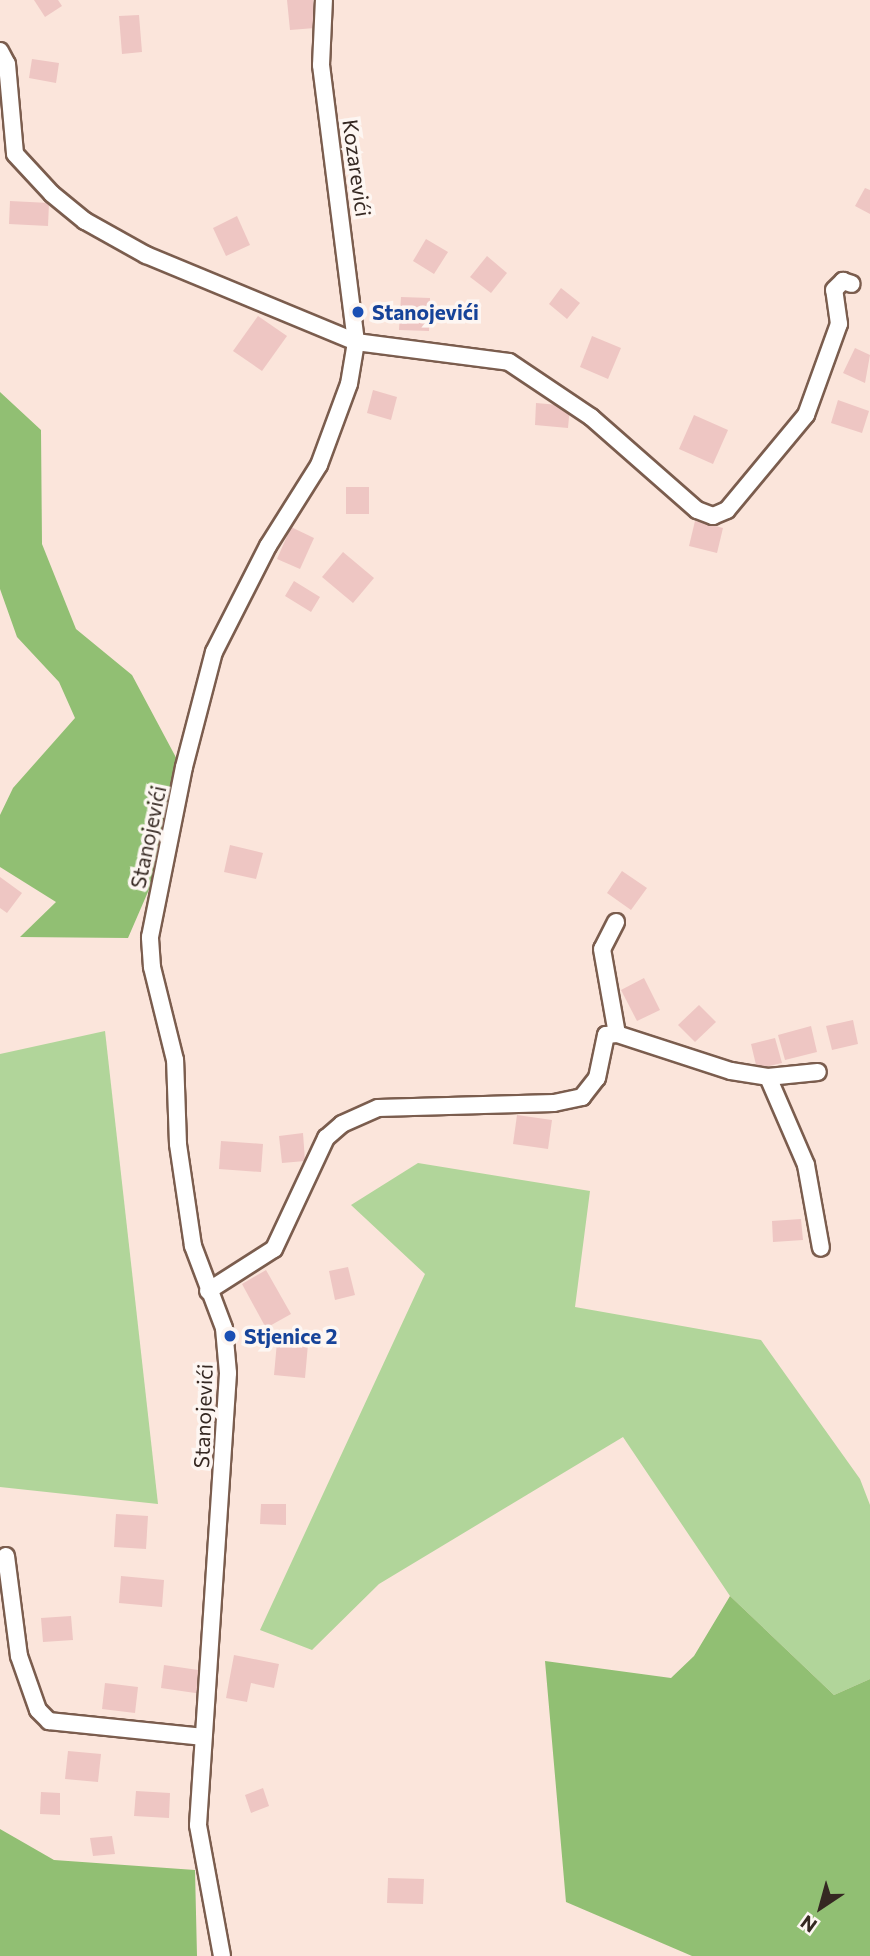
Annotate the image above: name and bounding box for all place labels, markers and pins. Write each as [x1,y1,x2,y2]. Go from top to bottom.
place label: Stanojevići [372,299,479,325]
marker: Stanojevići [350,304,366,320]
place label: Stjenice 2 [244,1323,337,1349]
marker: Stjenice 2 [222,1328,238,1344]

